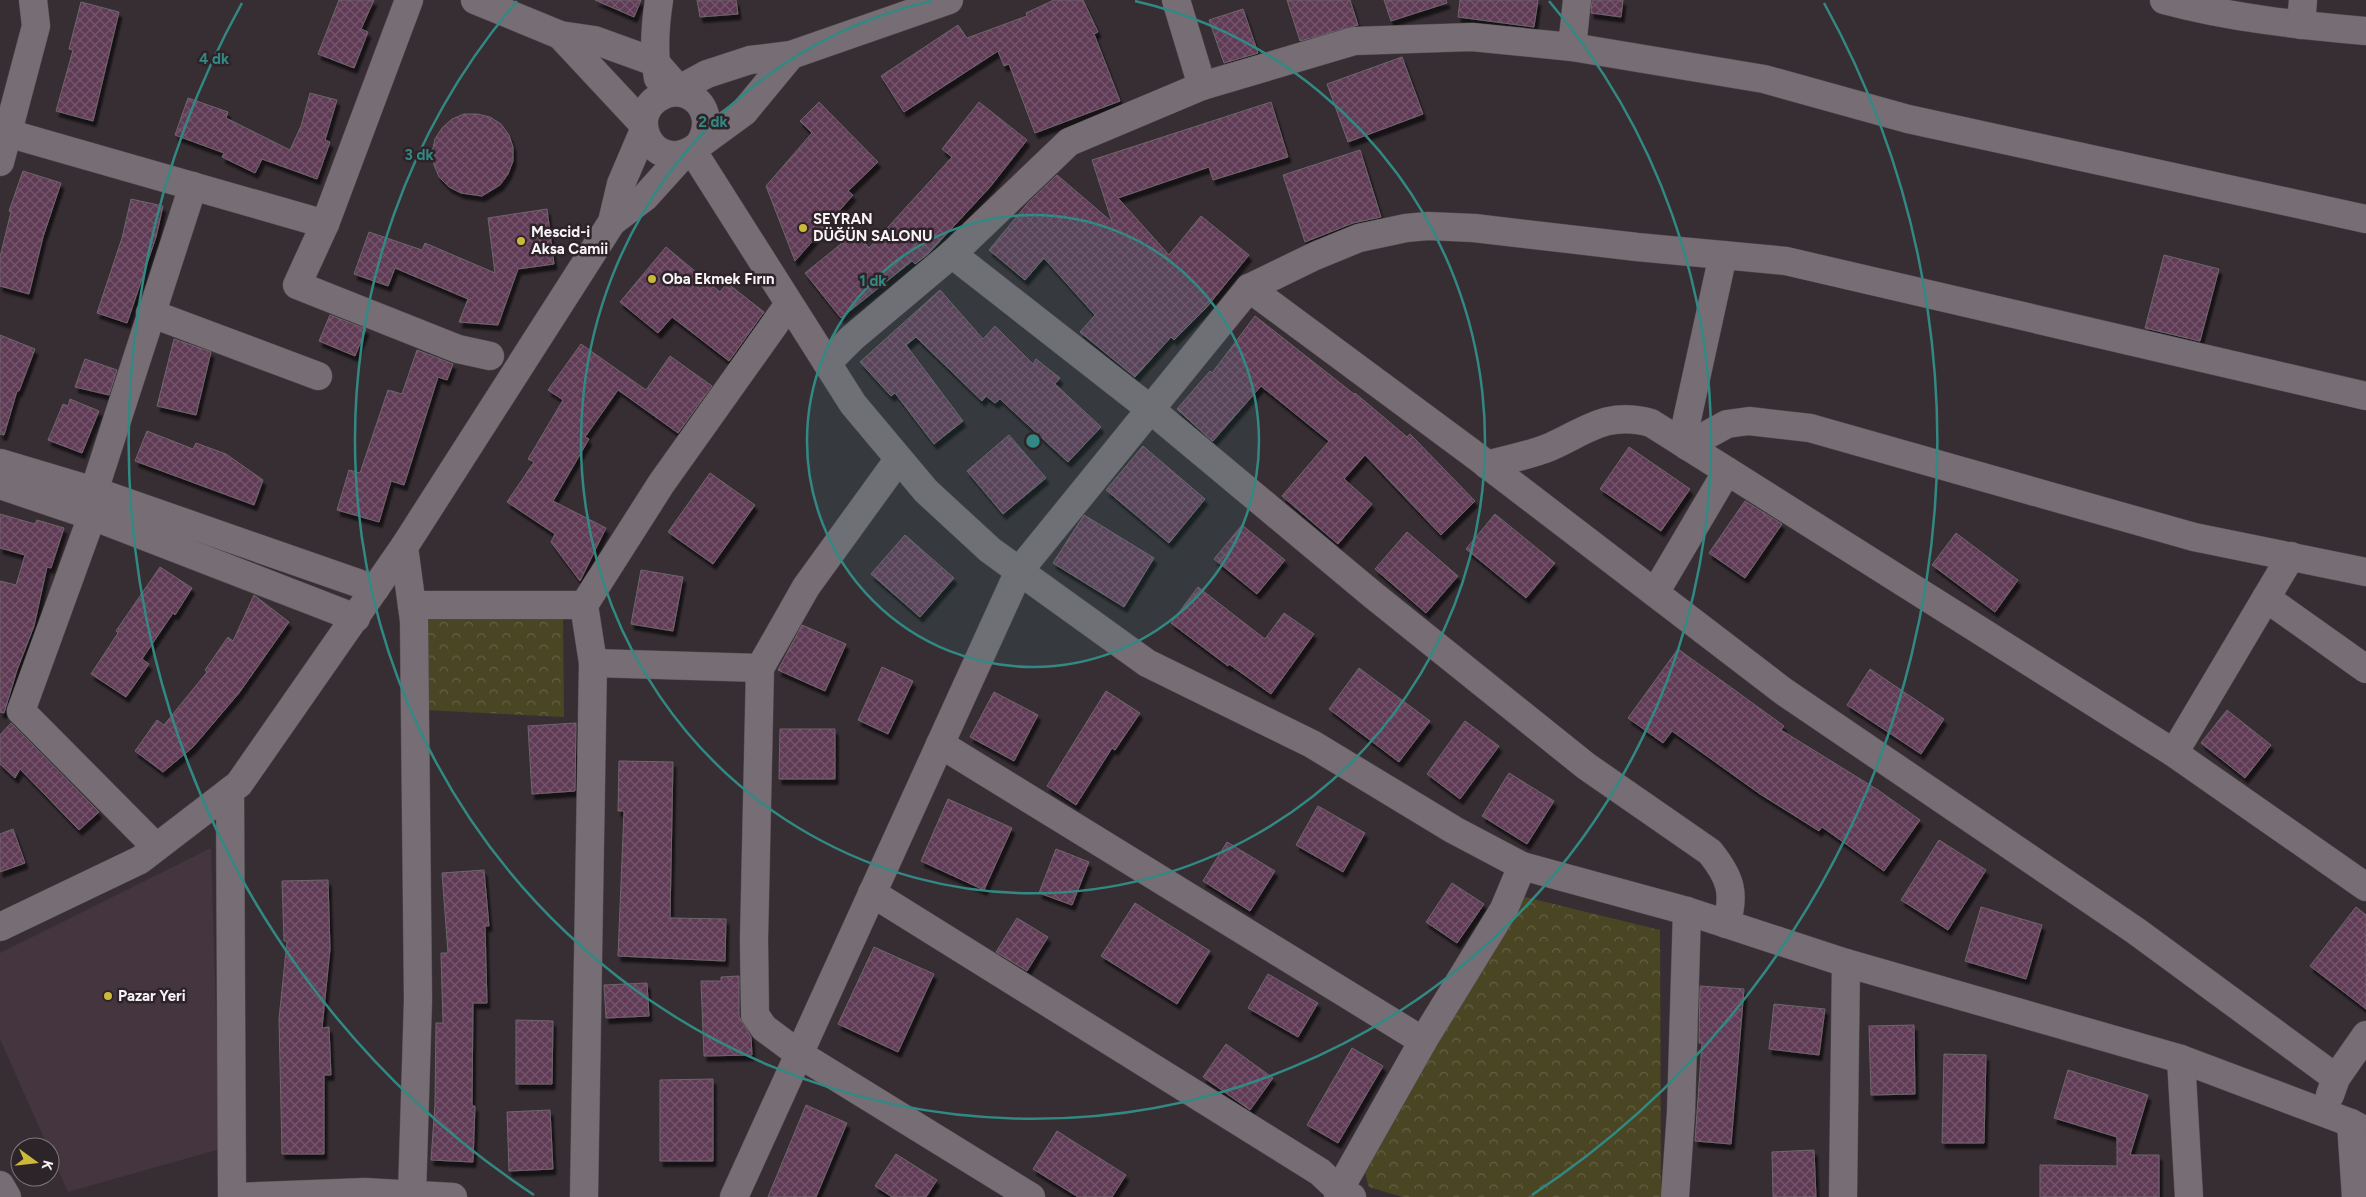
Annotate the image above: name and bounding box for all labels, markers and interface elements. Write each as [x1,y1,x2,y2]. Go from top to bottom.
text: 4 dk [199,50,229,68]
text: 2 dk [698,113,728,131]
text: 3 dk [405,146,433,164]
place label: SEYRAN DÜĞÜN SALONU [813,210,933,245]
marker: SEYRAN DÜĞÜN SALONU [797,222,809,234]
place label: Mescid-i Aksa Camii [531,223,608,258]
marker: Mescid-i Aksa Camii [515,235,527,247]
place label: Oba Ekmek Fırın [662,270,775,288]
text: 1 dk [860,272,886,290]
marker: Oba Ekmek Fırın [646,273,658,285]
centre of rings [1024,432,1042,450]
place label: Pazar Yeri [118,987,186,1005]
marker: Pazar Yeri [102,990,114,1002]
north arrow [10,1137,60,1187]
text: K [37,1159,56,1173]

